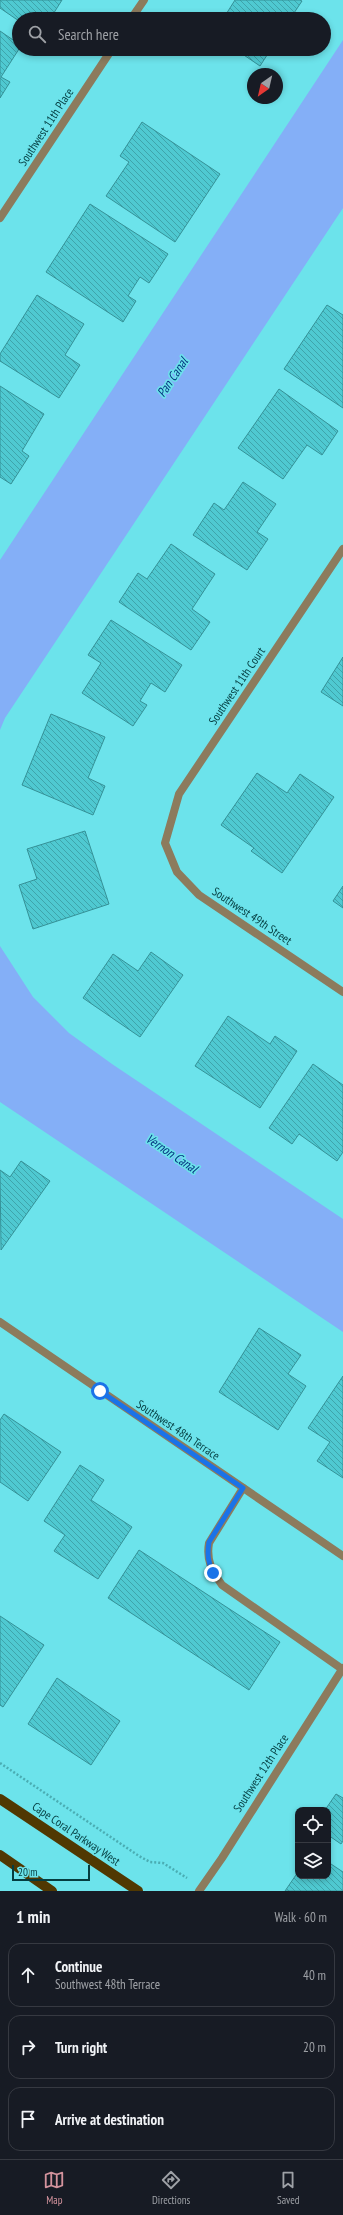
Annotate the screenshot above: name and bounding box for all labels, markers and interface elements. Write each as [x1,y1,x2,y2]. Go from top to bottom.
search box [12,12,331,56]
icon: search [26,23,48,45]
text: Search here [58,25,119,44]
north arrow [247,68,283,104]
street label: Southwest 11th Place [15,85,76,169]
water label: Pan Canal [153,353,193,400]
street label: Southwest 11th Court [205,644,268,727]
street label: Southwest 49th Street [210,883,295,948]
water label: Vernon Canal [142,1130,203,1178]
route start [91,1382,109,1400]
street label: Southwest 48th Terrace [134,1396,223,1463]
route end [204,1564,222,1582]
street label: Southwest 12th Place [230,1731,291,1815]
street label: Cape Coral Parkway West [29,1799,124,1869]
map controls [295,1807,331,1879]
button: locate [295,1807,331,1843]
button: layers [295,1843,331,1879]
scale bar [12,1863,90,1882]
text: 20 m [18,1865,37,1879]
text: 1 min [16,1906,50,1928]
text: Walk · 60 m [275,1909,327,1926]
text: Continue [55,1957,102,1976]
icon: ahead [17,1964,39,1986]
text: 40 m [303,1967,326,1984]
text: Southwest 48th Terrace [55,1976,160,1993]
icon: right [17,2036,39,2058]
text: Turn right [55,2038,107,2057]
text: 20 m [303,2039,326,2056]
icon: arrive [17,2108,39,2130]
text: Arrive at destination [55,2110,164,2129]
tab: Map [43,2169,65,2207]
tab: Directions [152,2169,190,2207]
tab: Saved [277,2169,300,2207]

